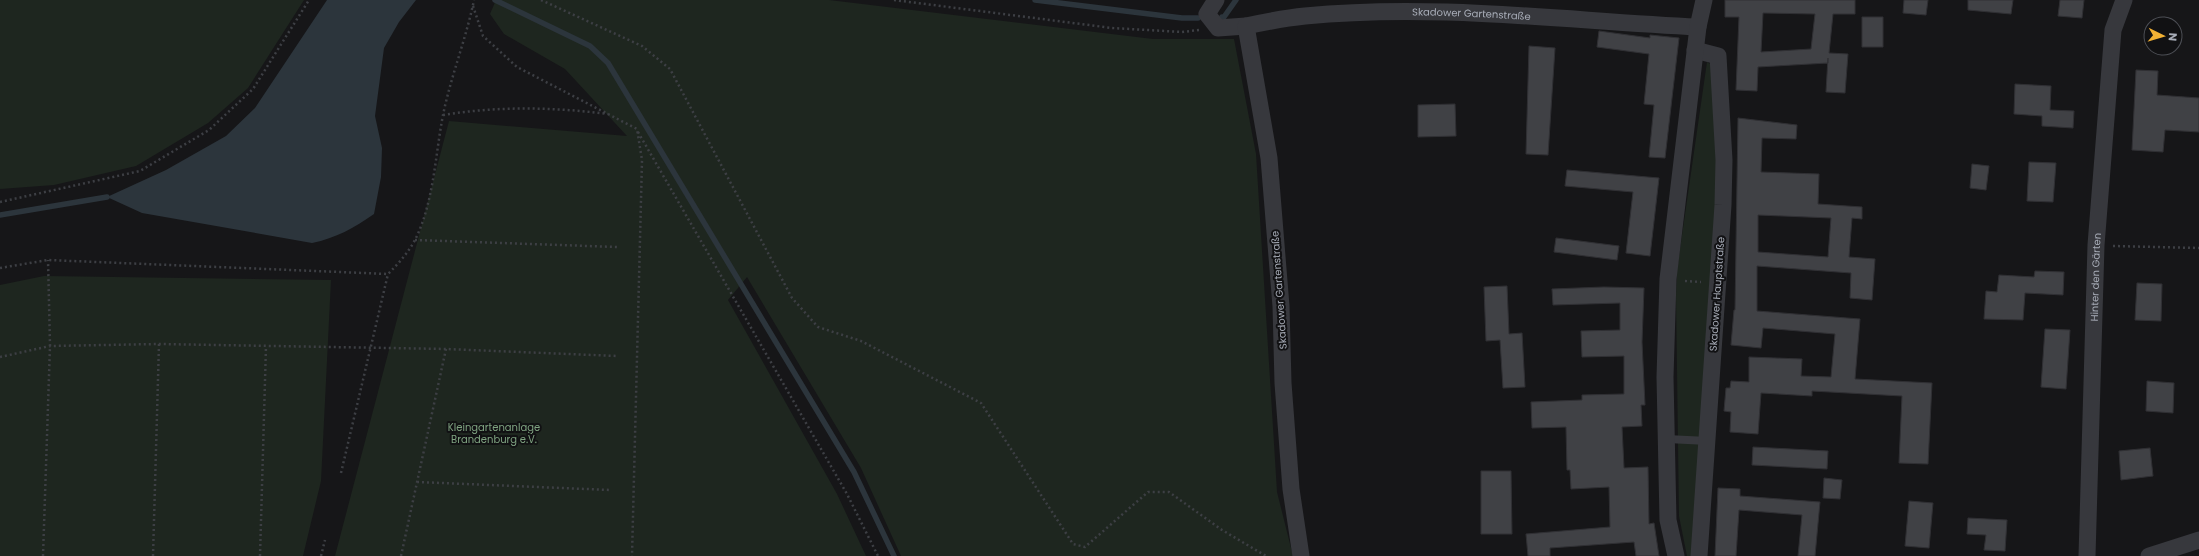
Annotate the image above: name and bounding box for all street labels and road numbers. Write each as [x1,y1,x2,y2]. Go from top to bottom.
street label: Skadower Gartenstraße [1412,4,1531,24]
street label: Skadower Gartenstraße [1267,230,1291,350]
street label: Hinter den Gärten [2086,232,2104,322]
street label: Skadower Hauptstraße [1706,236,1728,352]

